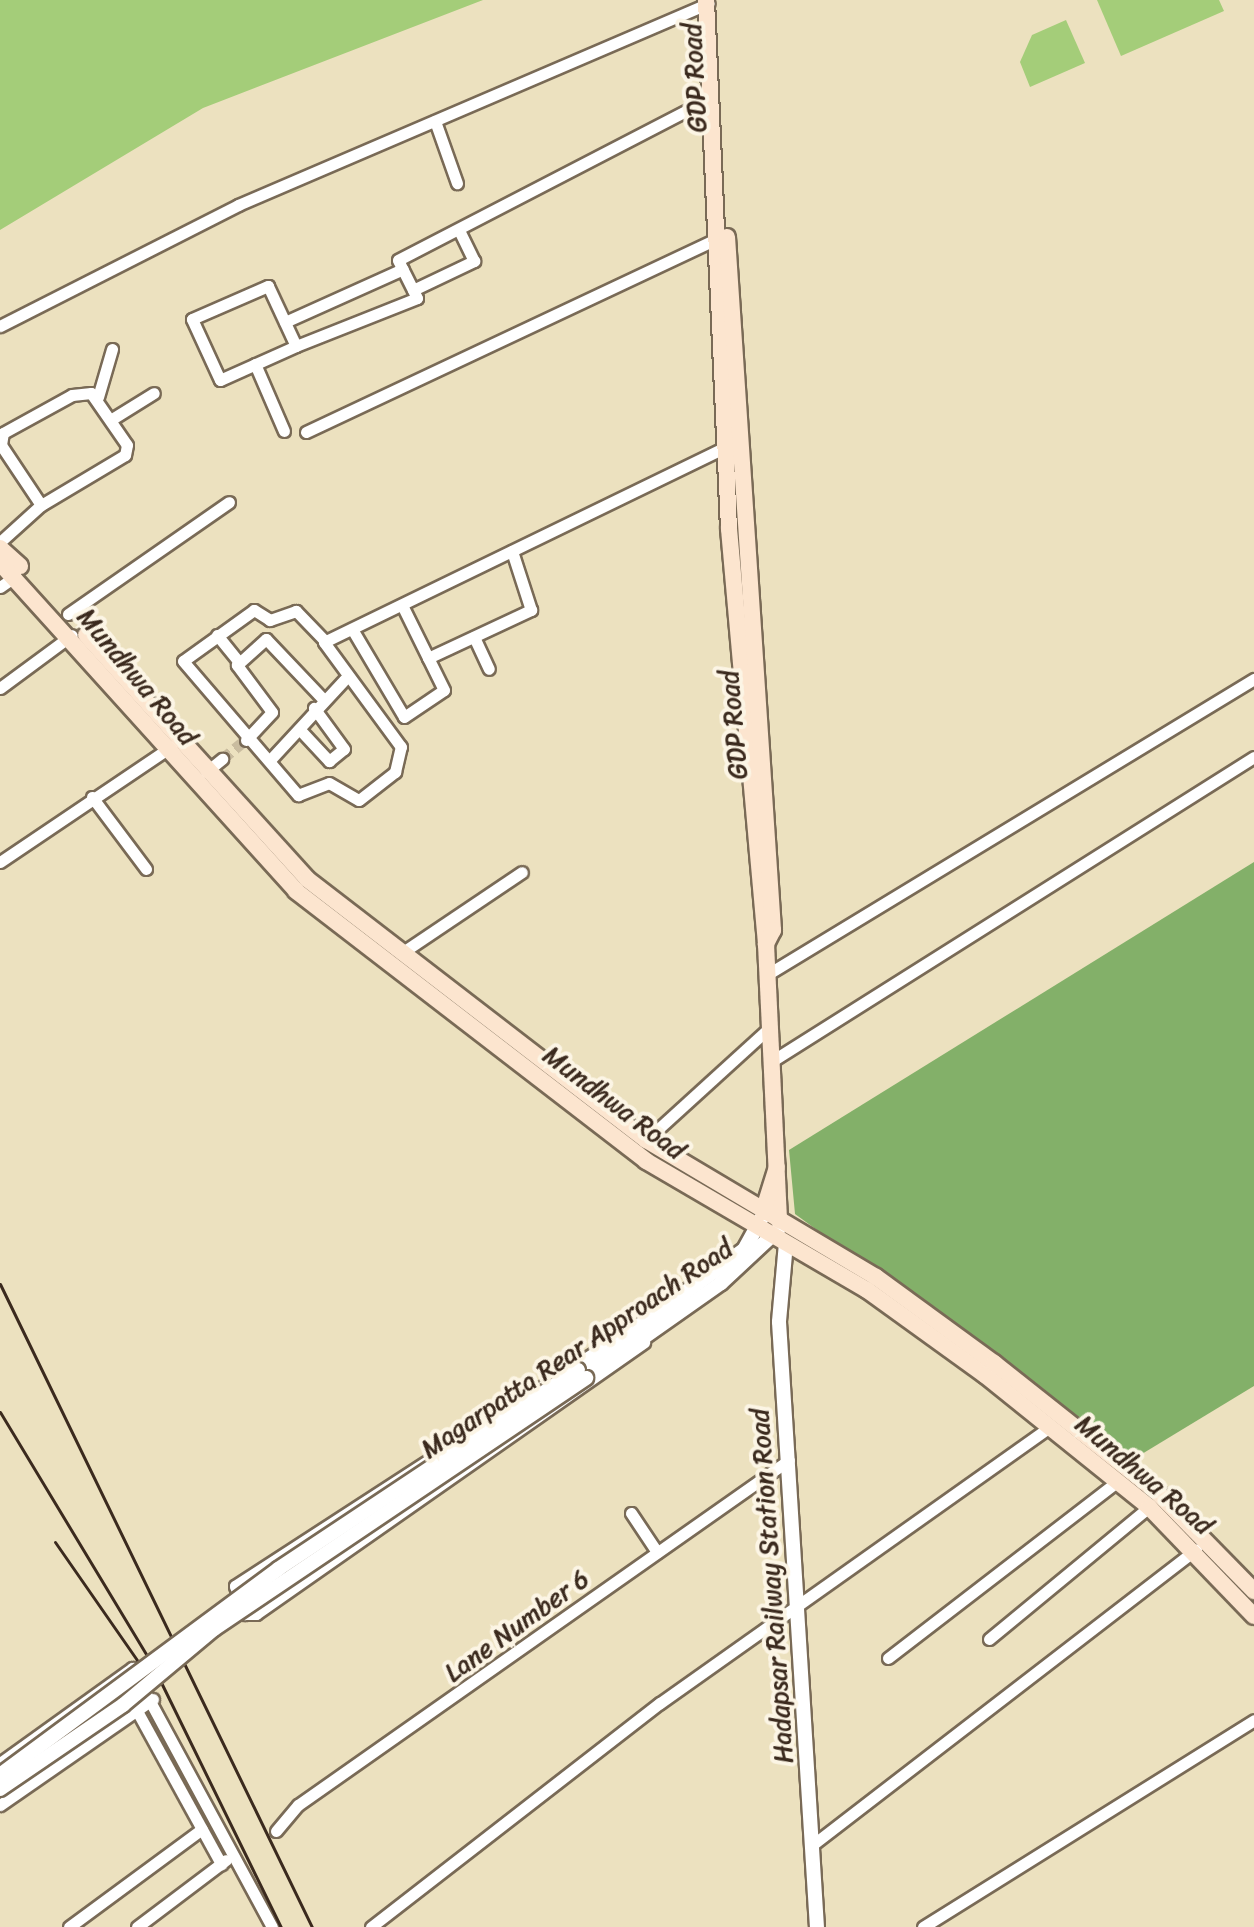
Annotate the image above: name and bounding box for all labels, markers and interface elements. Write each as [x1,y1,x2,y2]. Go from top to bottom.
street label: GDP Road [677,23,713,133]
street label: Mundhwa Road [70,602,204,752]
street label: GDP Road [714,669,754,781]
street label: Mundhwa Road [537,1039,691,1167]
street label: Magarpatta Rear Approach Road [415,1233,739,1465]
street label: Hadapsar Railway Station Road [744,1407,800,1765]
street label: Mundhwa Road [1069,1408,1219,1542]
street label: Lane Number 6 [439,1563,595,1689]

